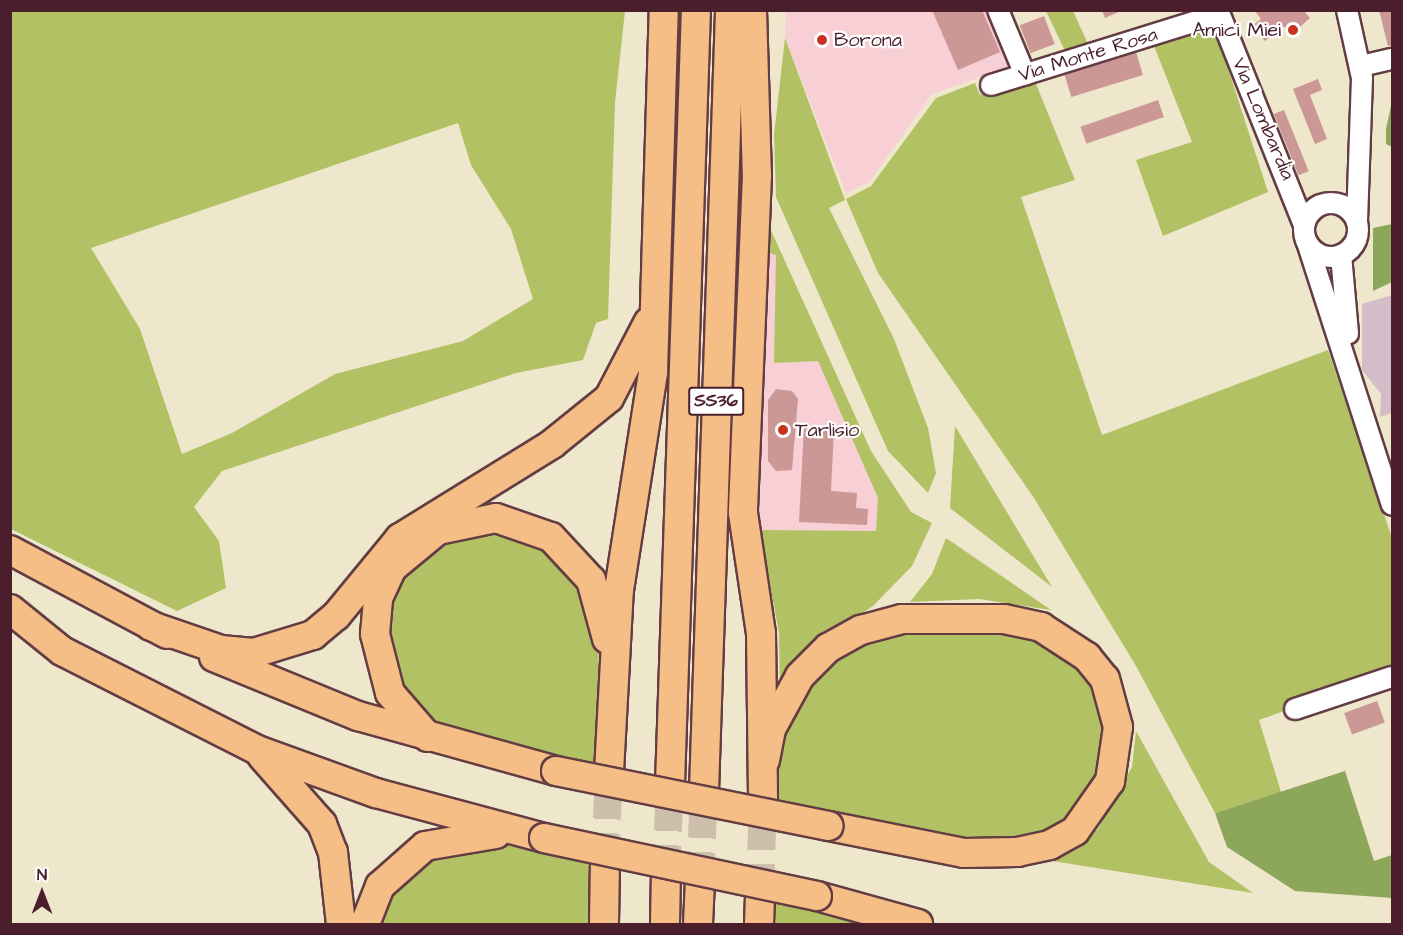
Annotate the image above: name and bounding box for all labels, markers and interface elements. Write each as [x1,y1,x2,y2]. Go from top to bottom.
place label: Amici Miei [1192,18,1281,42]
street label: Via Monte Rosa [1016,22,1160,88]
marker: Amici Miei [1286,23,1300,37]
place label: Borona [834,28,902,52]
marker: Borona [815,33,829,47]
street label: Via Lombardia [1226,54,1300,184]
road number: SS36 [688,386,744,416]
place label: Tarlisio [795,418,859,442]
marker: Tarlisio [776,423,790,437]
north arrow [12,863,72,923]
text: N [37,864,47,886]

